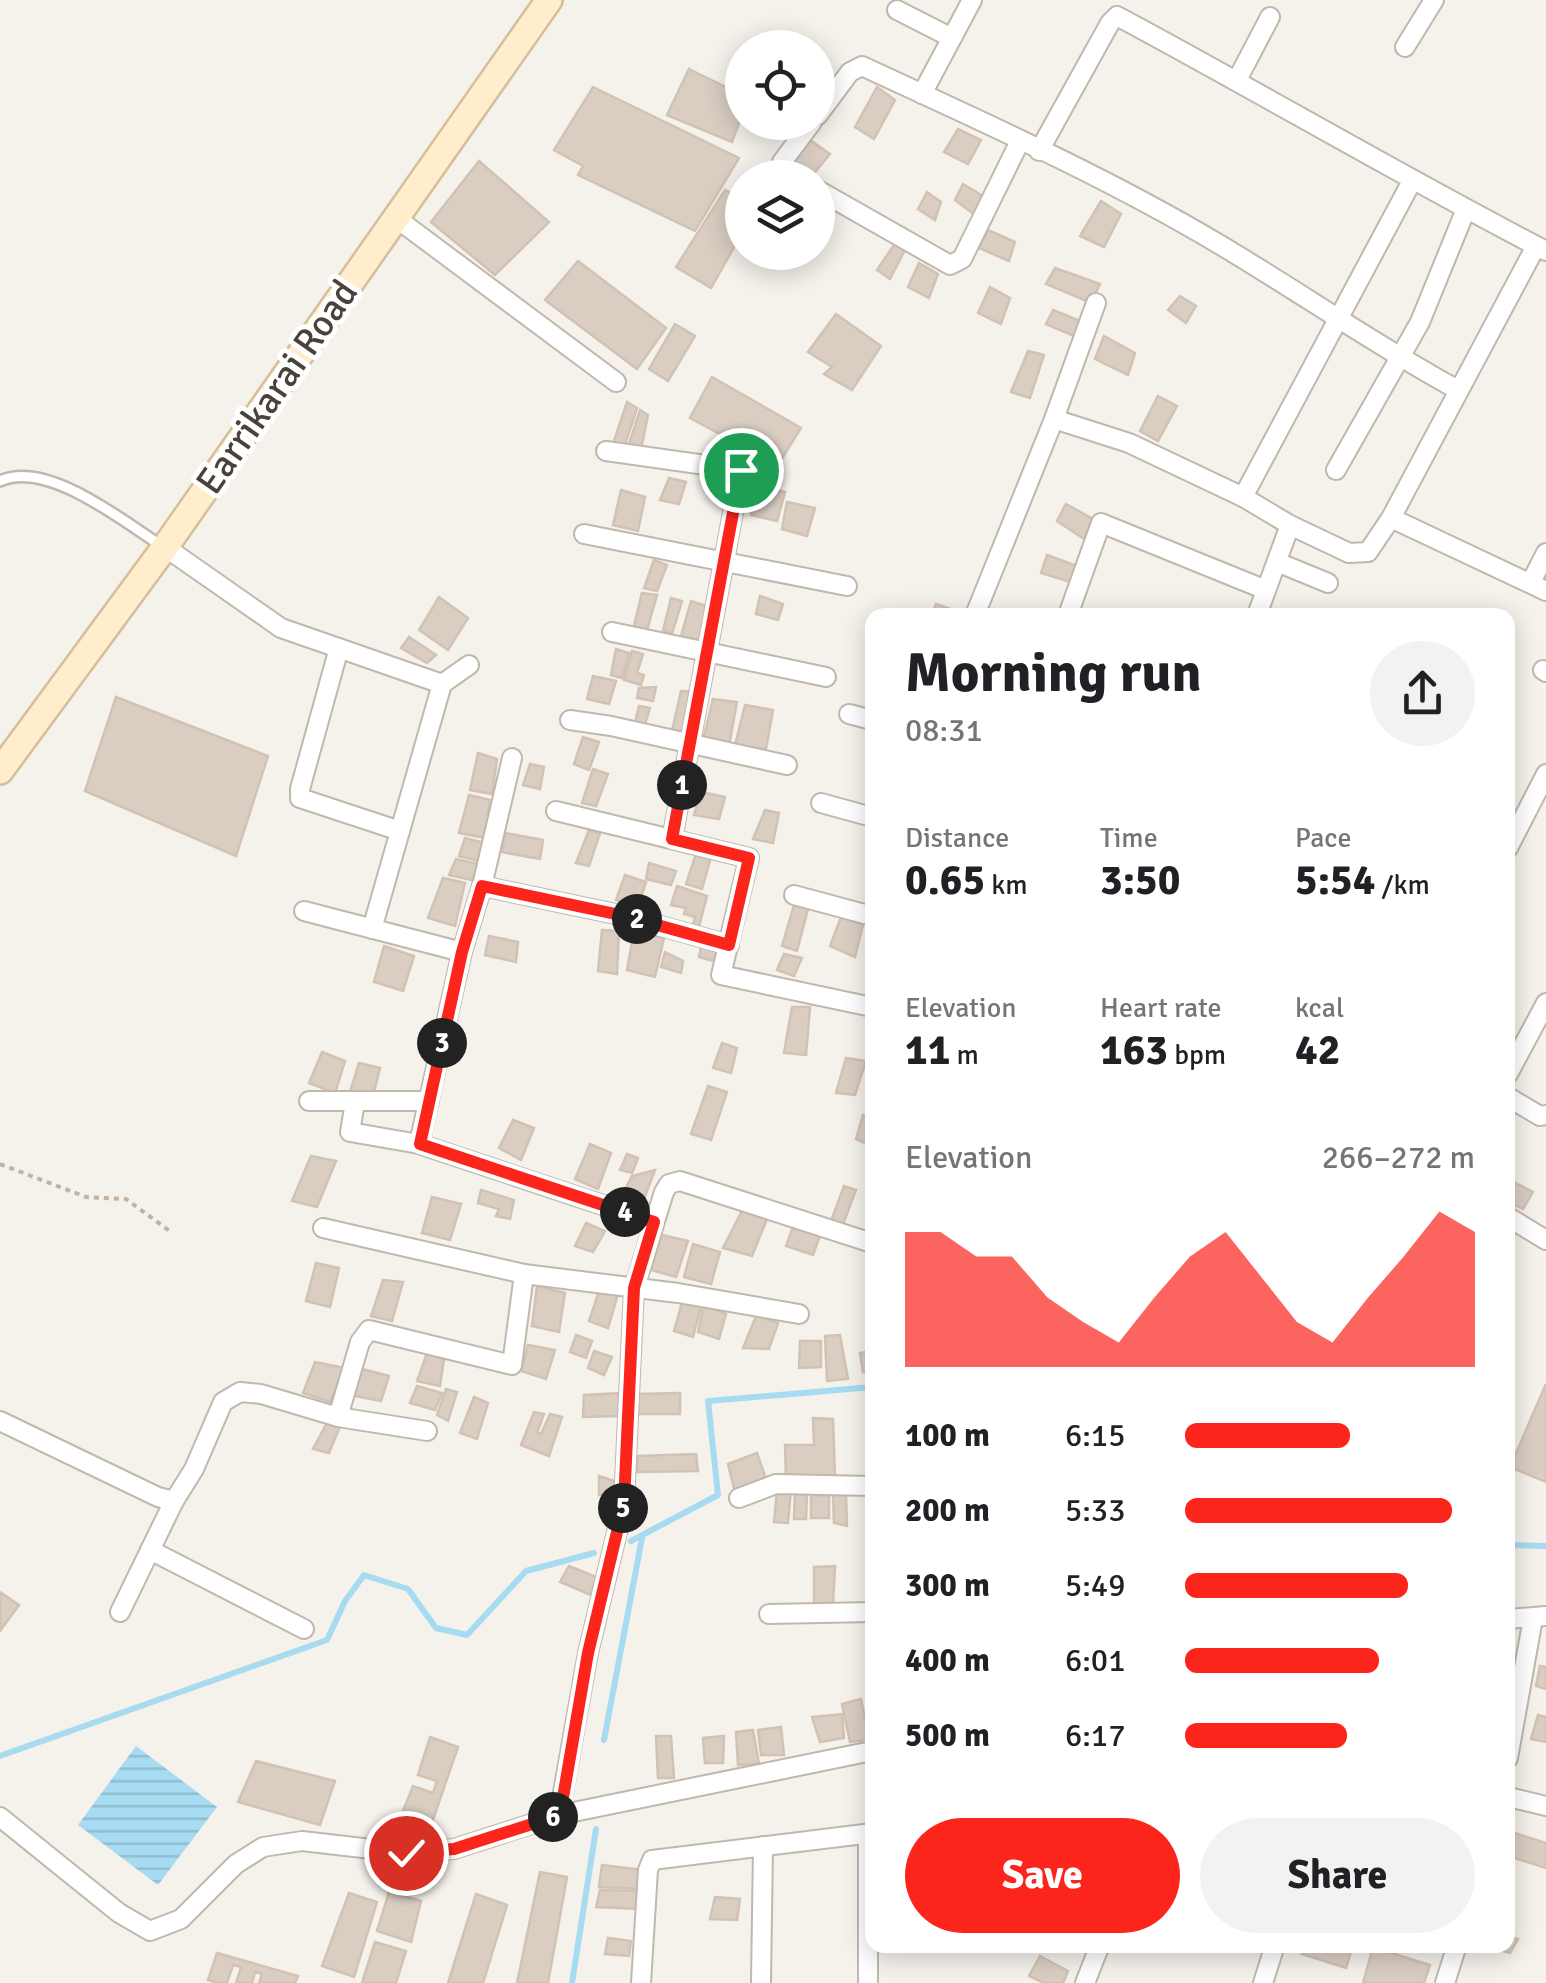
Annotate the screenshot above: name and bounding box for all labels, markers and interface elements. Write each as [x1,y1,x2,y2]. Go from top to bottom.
map controls [725,30,835,270]
button: locate [725,30,835,140]
button: layers [725,160,835,270]
street label: Earrikarai Road [186,271,368,503]
pin [699,428,784,513]
icon: arrive [714,443,769,498]
text: Morning run [905,639,1202,707]
button: share [1370,641,1475,746]
text: 08:31 [905,711,983,750]
pin: 1 [657,760,707,810]
text: 1 [674,768,690,802]
text: Distance [905,821,1009,855]
text: Time [1100,821,1158,855]
text: Pace [1295,821,1351,855]
text: 0.65 [905,855,985,906]
text: 3:50 [1100,855,1180,906]
text: 5:54 [1295,855,1375,906]
text: km [985,868,1028,902]
text: /km [1375,868,1430,902]
pin: 2 [612,894,662,944]
text: 2 [629,902,645,936]
text: Elevation [905,991,1017,1025]
text: Heart rate [1100,991,1222,1025]
text: kcal [1295,991,1344,1025]
pin: 3 [417,1018,467,1068]
text: 11 [905,1025,950,1076]
text: 163 [1100,1025,1168,1076]
text: 42 [1295,1025,1340,1076]
text: 3 [434,1026,450,1060]
text: m [950,1038,979,1072]
text: bpm [1168,1038,1226,1072]
text: Elevation [905,1138,1032,1177]
text: 266–272 m [1322,1138,1475,1177]
pin: 4 [600,1187,650,1237]
text: 4 [617,1195,633,1229]
text: 100 m [905,1416,990,1455]
text: 6:15 [1065,1416,1125,1455]
pin: 5 [598,1483,648,1533]
text: 5 [615,1491,631,1525]
text: 200 m [905,1491,990,1530]
text: 5:33 [1065,1491,1125,1530]
text: 300 m [905,1566,990,1605]
text: 5:49 [1065,1566,1125,1605]
text: 400 m [905,1641,990,1680]
text: 6:01 [1065,1641,1125,1680]
text: 500 m [905,1716,990,1755]
text: 6:17 [1065,1716,1125,1755]
pin: 6 [528,1792,578,1842]
text: 6 [545,1800,561,1834]
pin [364,1811,449,1896]
button: Save [905,1818,1180,1933]
button: Share [1200,1818,1475,1933]
icon: check [379,1826,434,1881]

